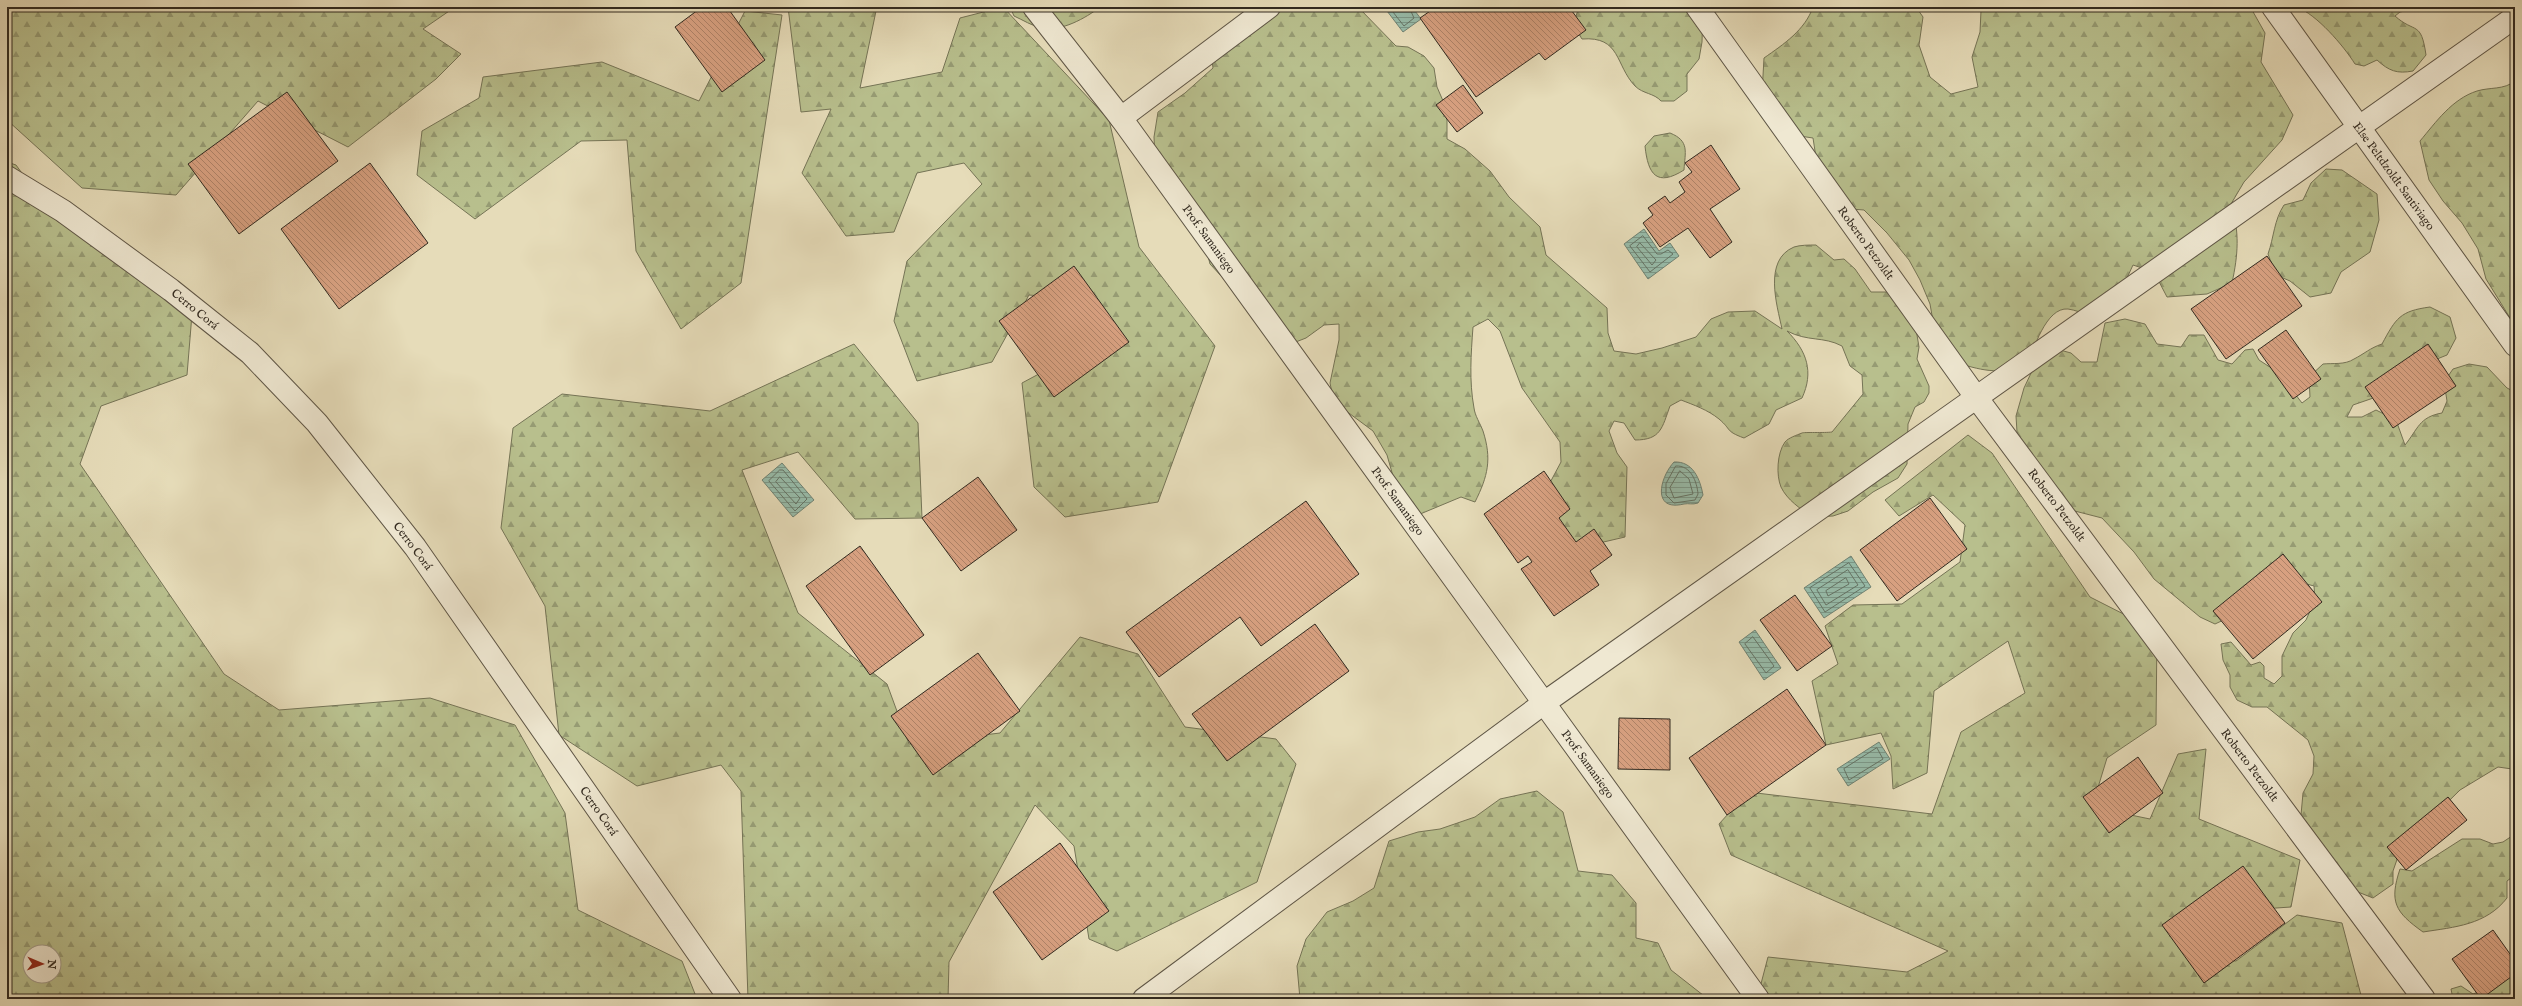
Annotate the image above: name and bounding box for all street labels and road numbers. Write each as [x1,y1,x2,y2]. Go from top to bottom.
street label: Else Peltdzoldt Santiviago [2349,119,2438,234]
street label: Prof. Samaniego [1179,202,1239,277]
street label: Roberto Petzoldt [1834,204,1897,283]
street label: Cerro Corá [168,286,222,334]
street label: Prof. Samaniego [1368,464,1428,539]
street label: Roberto Petzoldt [2024,466,2089,545]
street label: Cerro Corá [390,519,436,574]
street label: Roberto Petzoldt [2217,726,2282,805]
street label: Prof. Samaniego [1558,727,1618,802]
street label: Cerro Corá [576,784,621,839]

